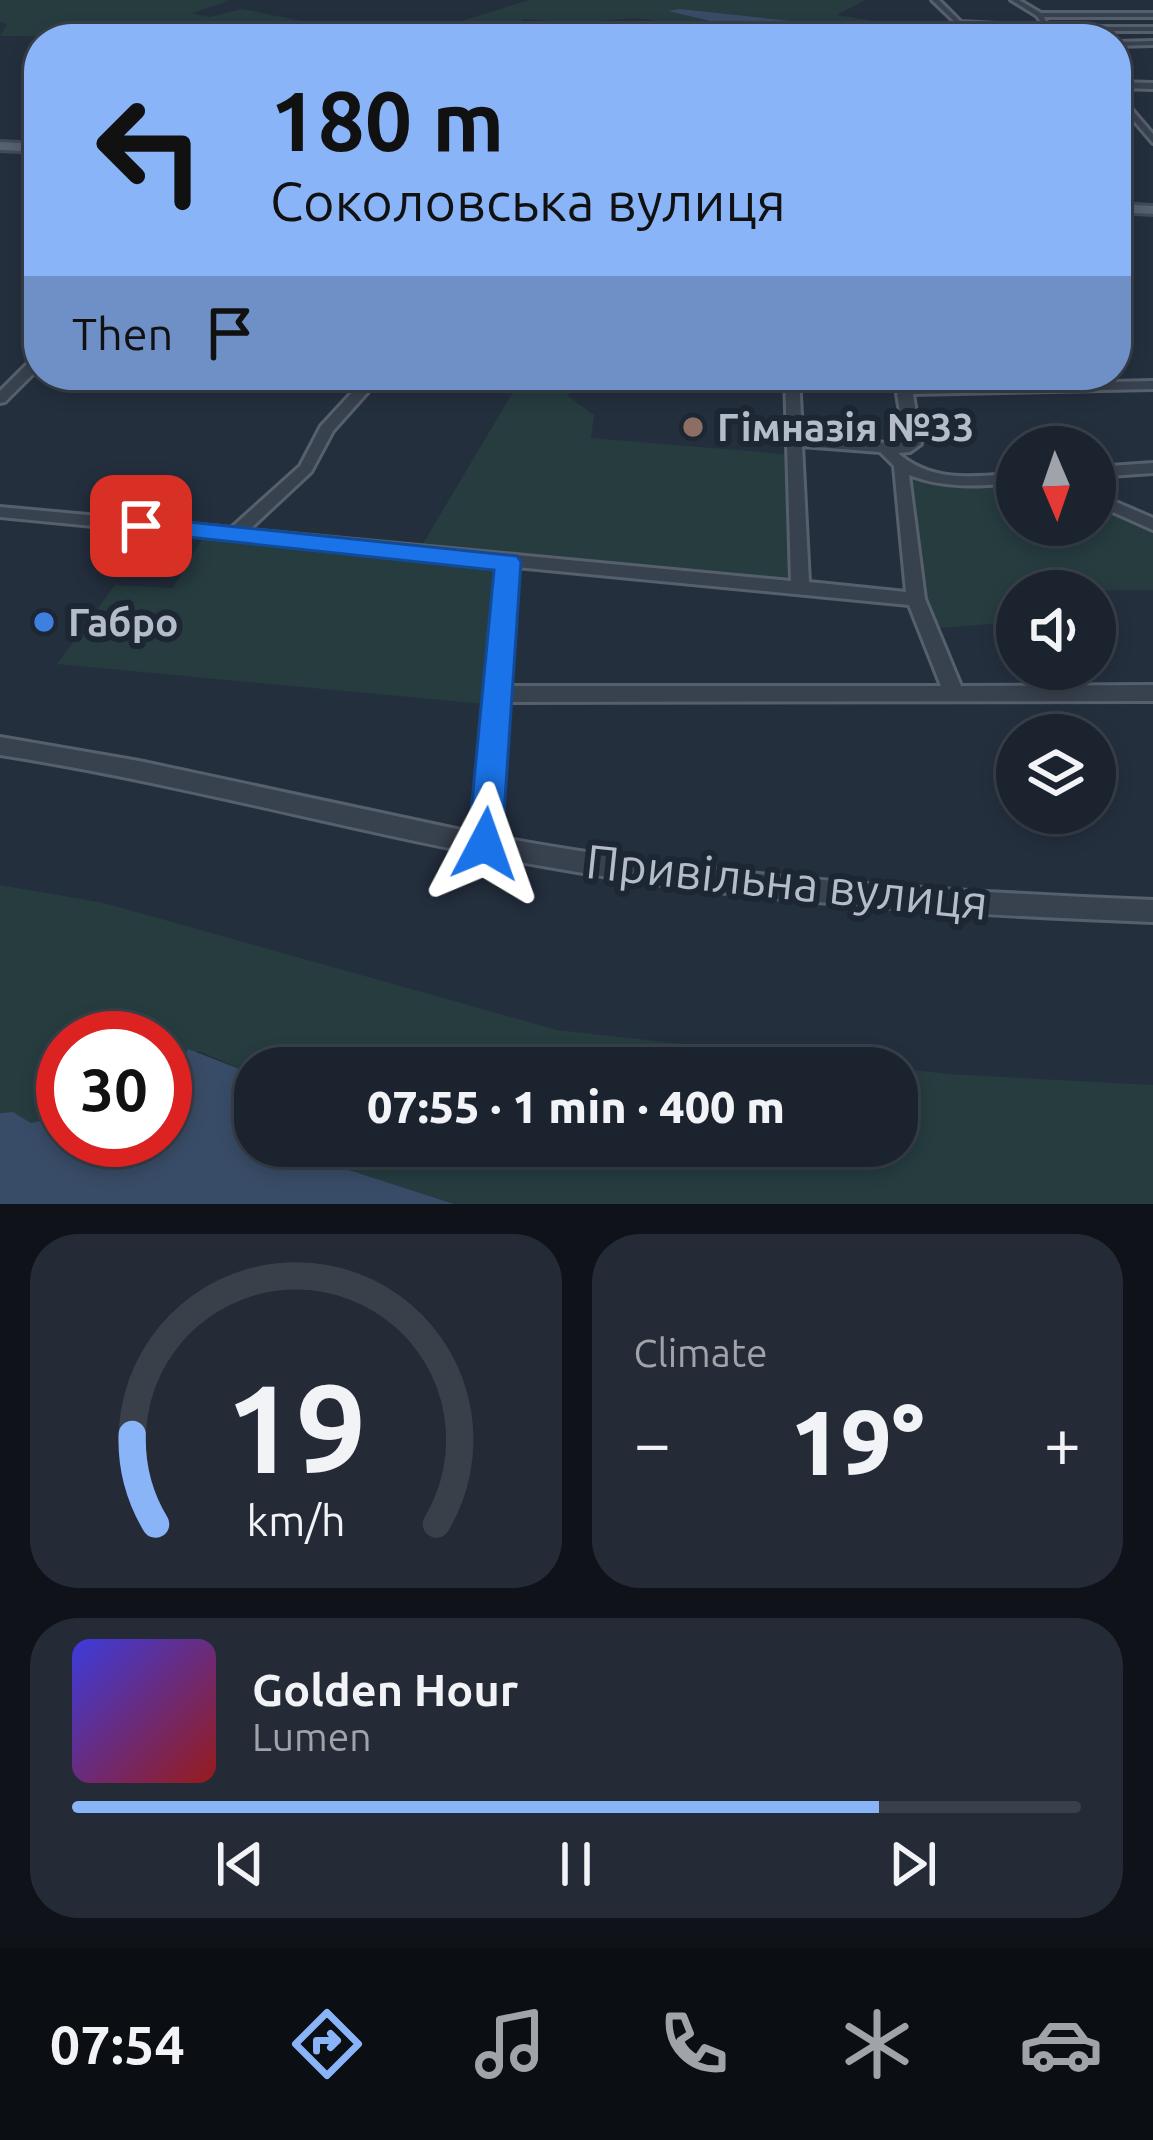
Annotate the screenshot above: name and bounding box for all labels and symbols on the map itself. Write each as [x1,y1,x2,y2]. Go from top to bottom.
place label: Гімназія №33 [717,405,974,448]
marker: Гімназія №33 [680,414,706,440]
north arrow [996,426,1116,546]
pin [90,475,192,577]
place label: Габро [68,600,178,643]
marker: Габро [31,609,57,635]
position arrow [422,781,548,907]
street label: Привільна вулиця [584,833,991,929]
speed limit sign: 30 [36,1011,192,1167]

